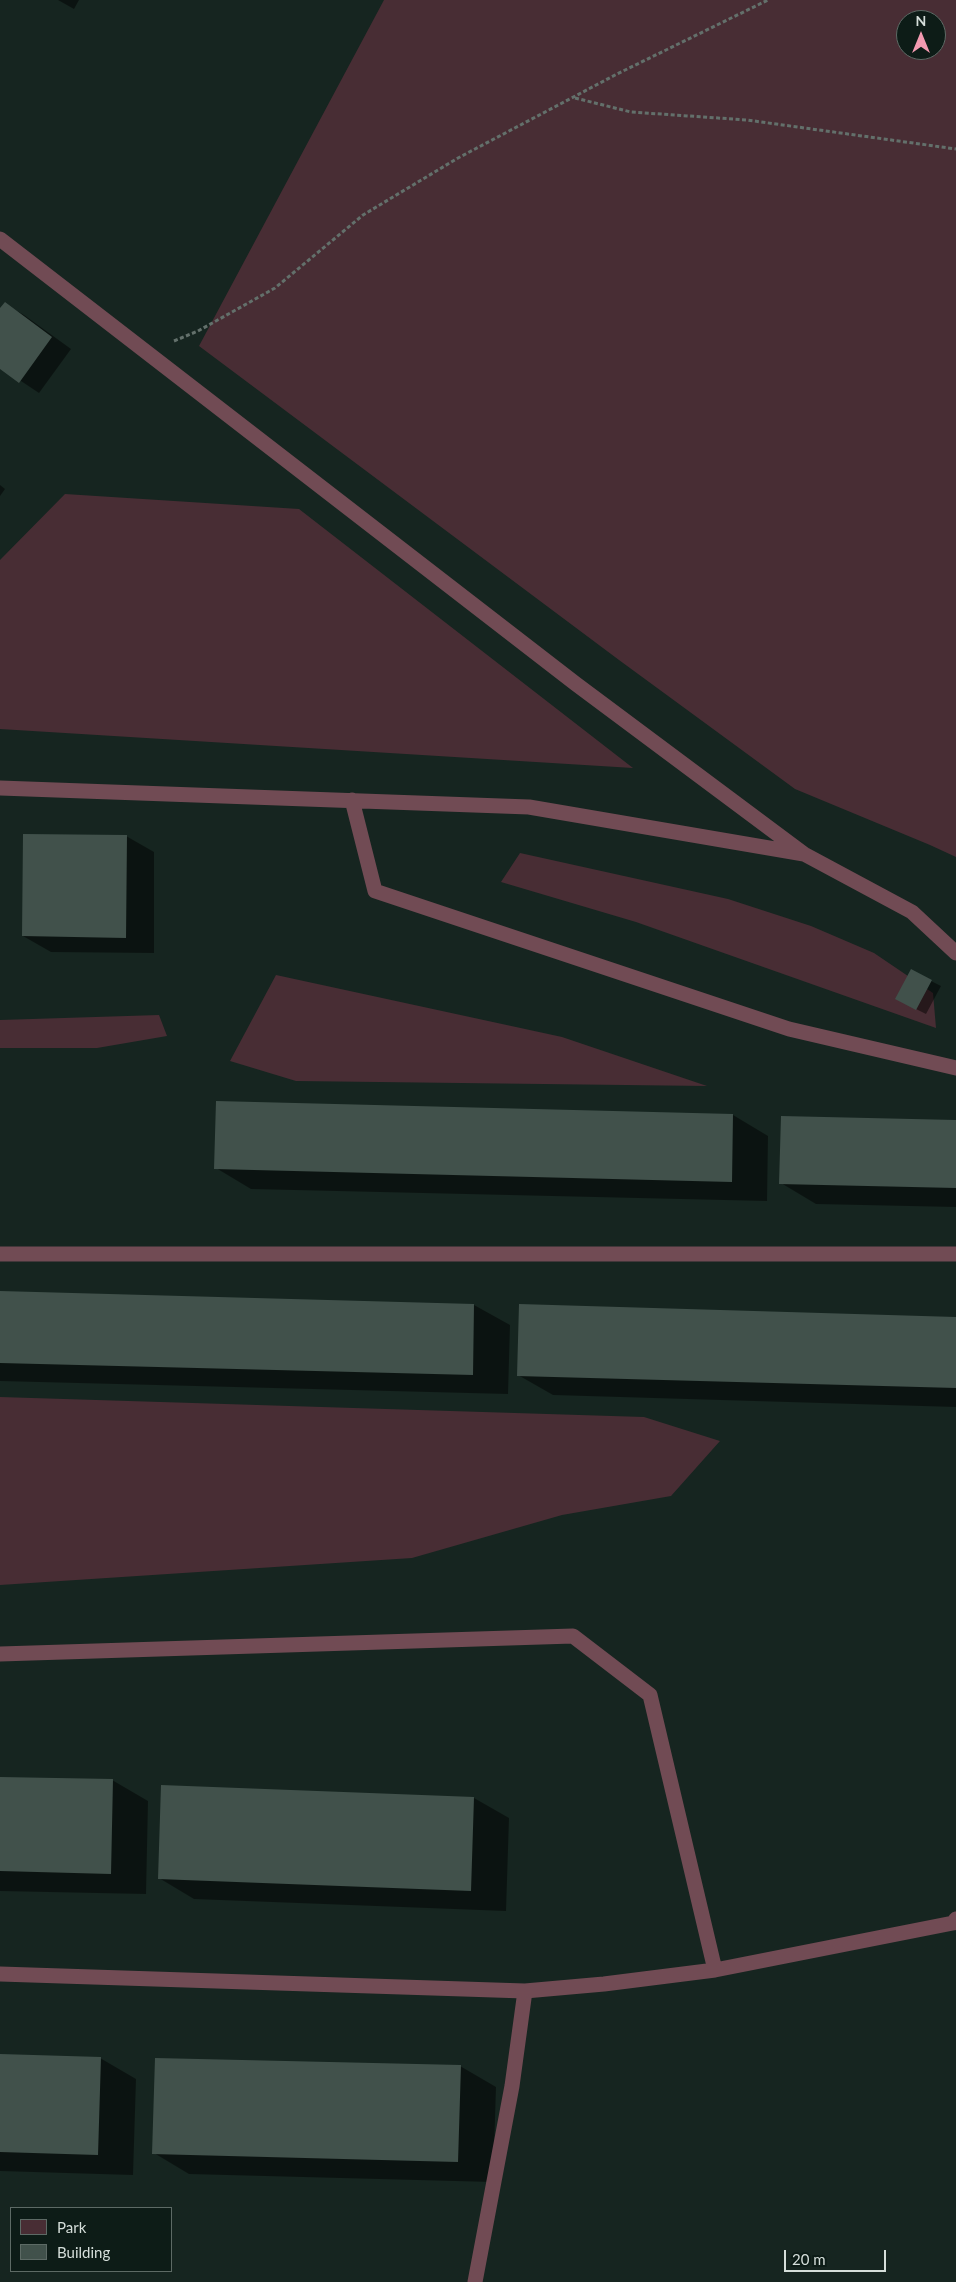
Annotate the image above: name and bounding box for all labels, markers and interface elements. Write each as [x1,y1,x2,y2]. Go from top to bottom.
north arrow [896,10,946,60]
text: N [916,12,926,29]
legend [10,2207,172,2272]
text: Park [57,2218,86,2236]
scale bar [786,2240,888,2272]
text: Building [57,2243,110,2261]
text: 20 m [792,2250,826,2268]

